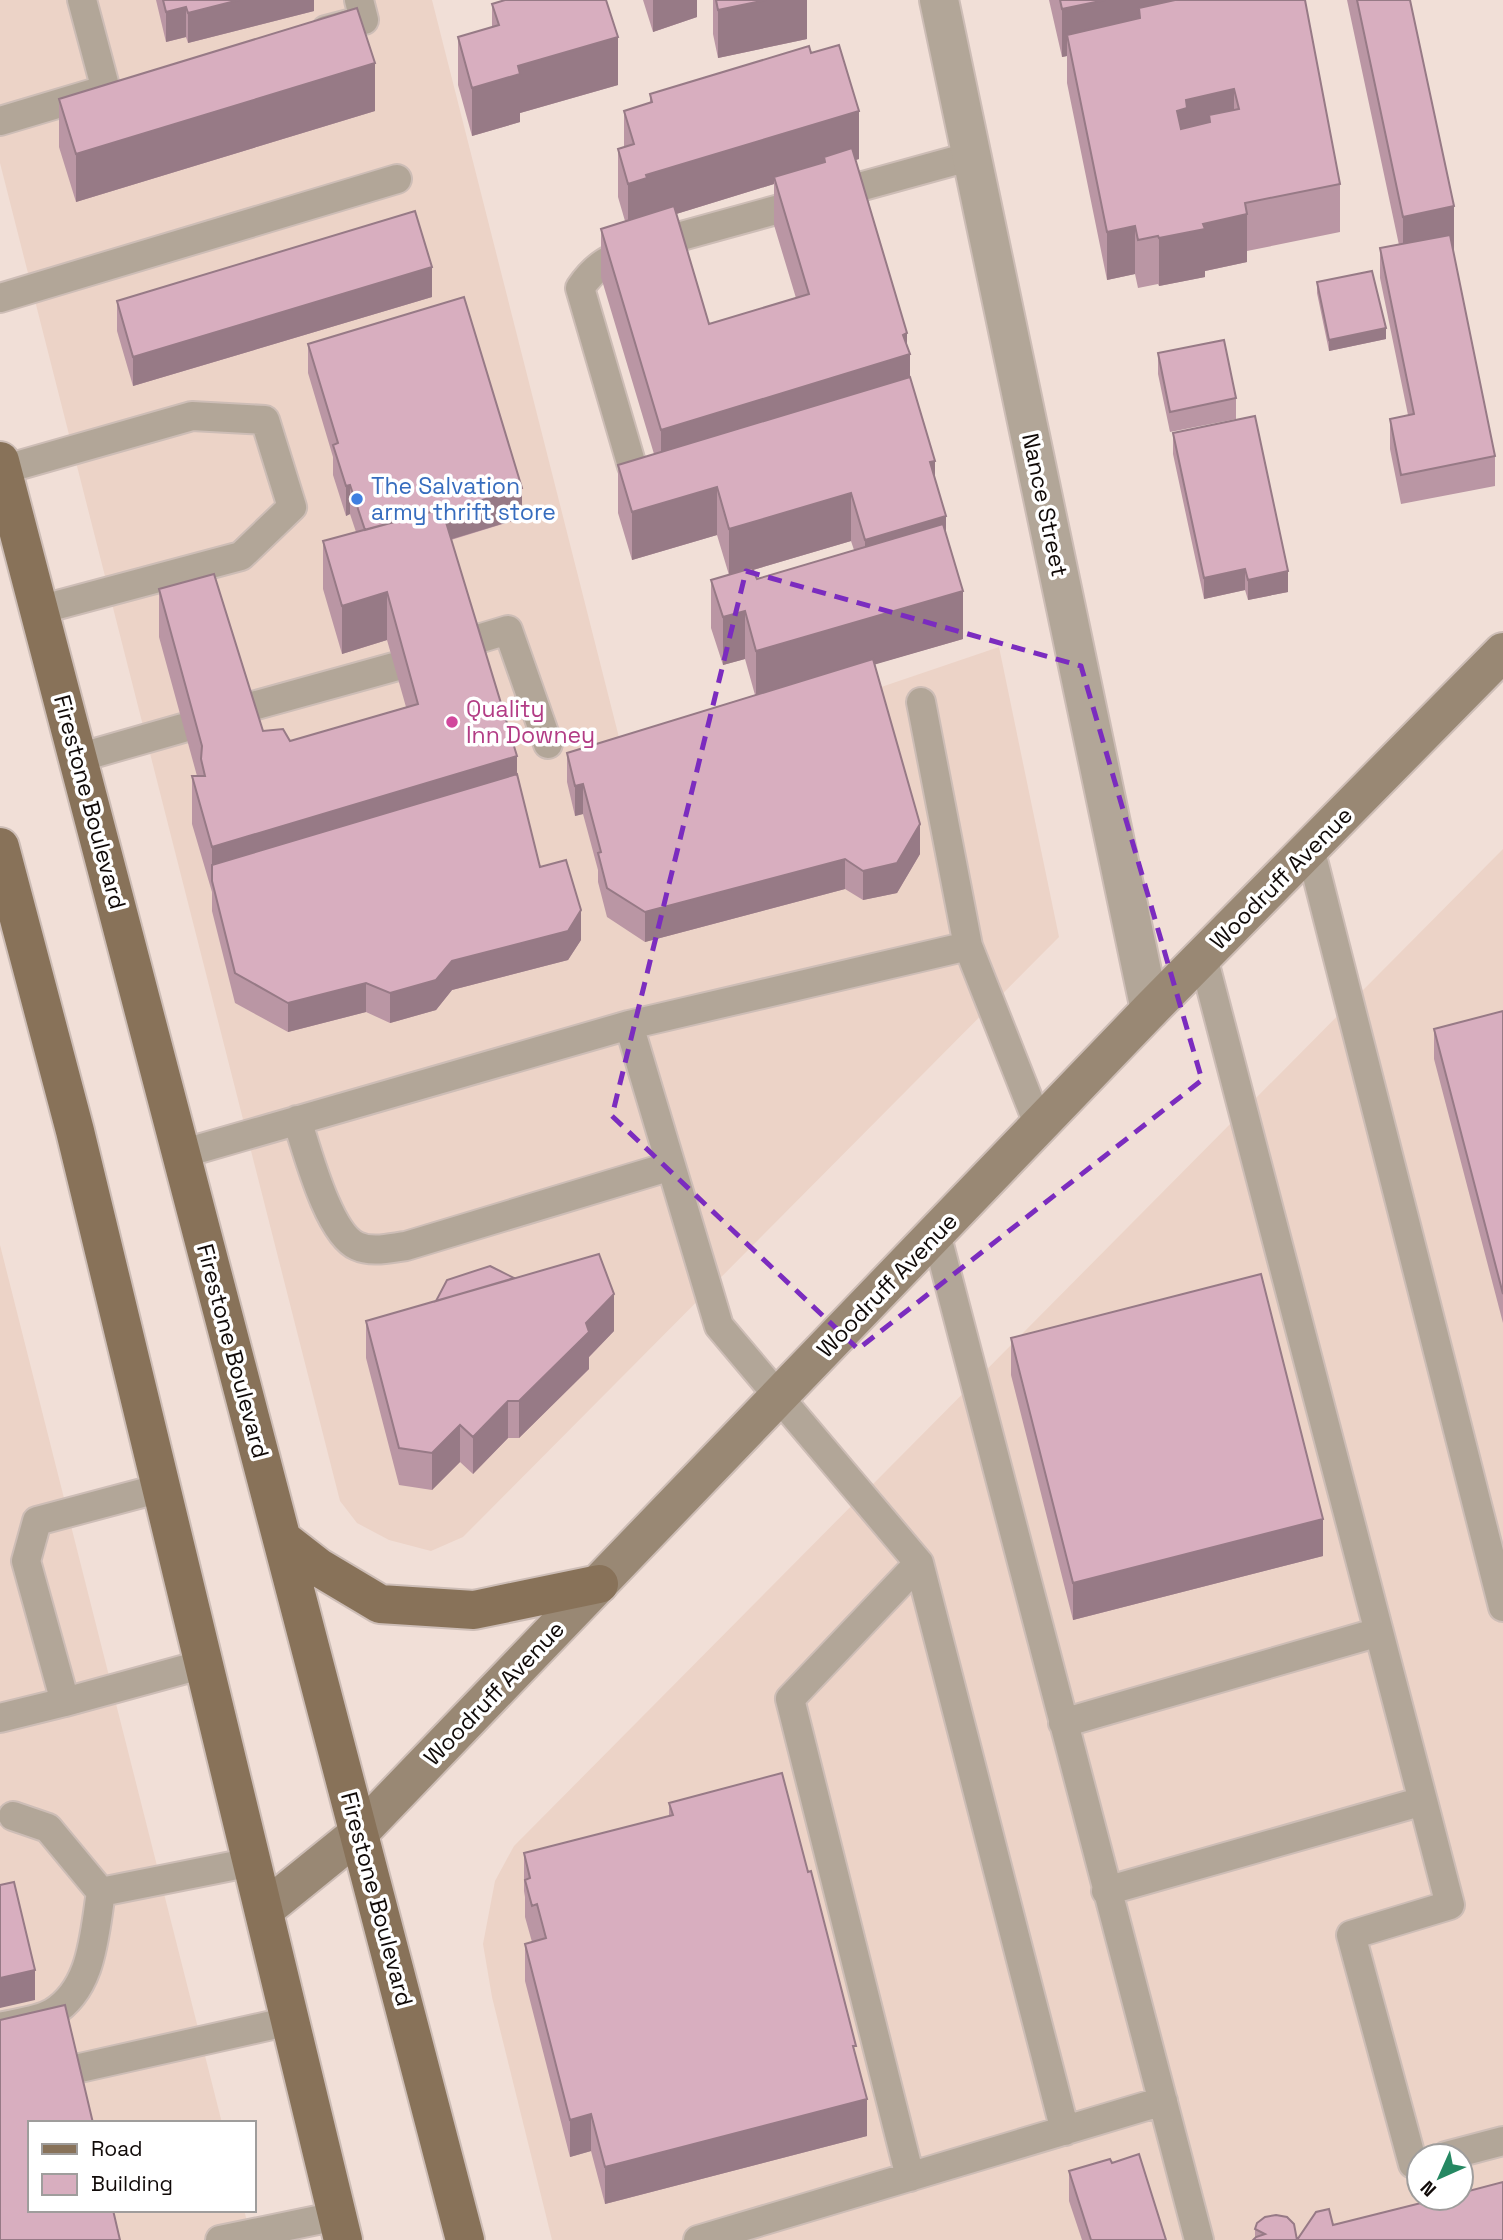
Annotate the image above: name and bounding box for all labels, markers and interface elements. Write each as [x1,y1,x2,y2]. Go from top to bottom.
street label: Nance Street [1015,430,1075,580]
place label: The Salvation army thrift store [371,471,556,527]
marker: The Salvation army thrift store [349,491,365,507]
street label: Firestone Boulevard [47,692,133,912]
place label: Quality Inn Downey [466,694,595,750]
marker: Quality Inn Downey [444,714,460,730]
street label: Woodruff Avenue [1203,800,1359,956]
street label: Woodruff Avenue [810,1206,964,1364]
street label: Firestone Boulevard [190,1241,276,1461]
street label: Woodruff Avenue [417,1614,571,1772]
street label: Firestone Boulevard [334,1789,420,2009]
legend [28,2121,256,2212]
text: Road [91,2135,143,2162]
north arrow [1405,2142,1475,2212]
text: Building [91,2170,173,2197]
text: N [1415,2175,1442,2202]

